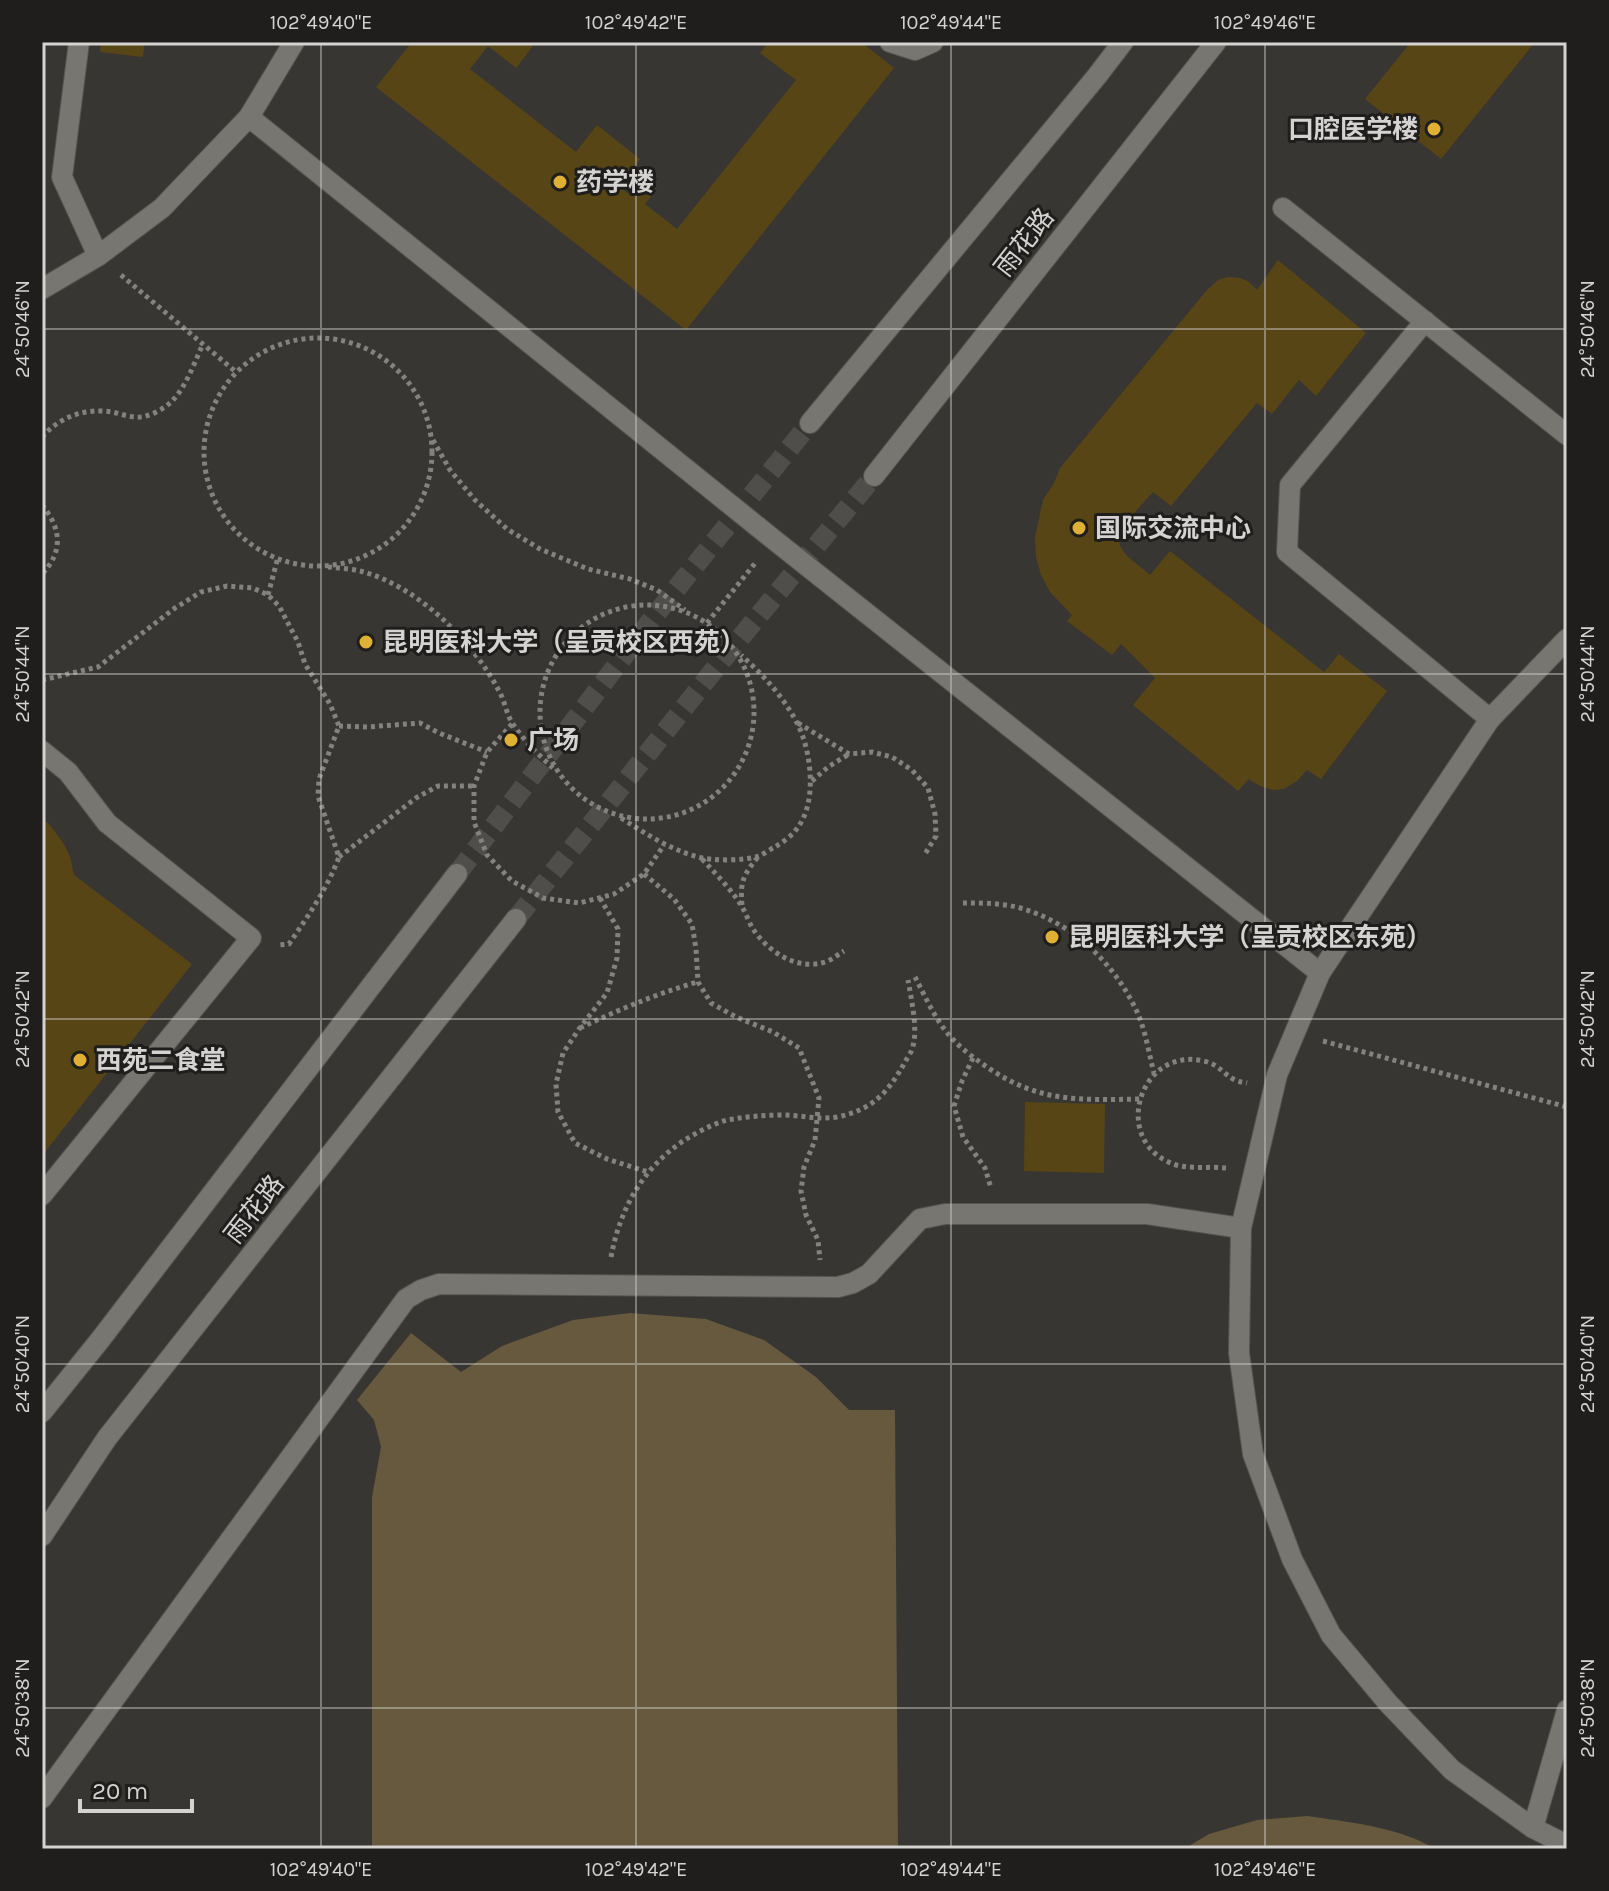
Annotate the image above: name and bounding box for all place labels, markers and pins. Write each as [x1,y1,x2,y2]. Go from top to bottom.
place label: 口腔医学楼 [1288,114,1418,145]
marker: 口腔医学楼 [1425,120,1443,138]
place label: 药学楼 [576,167,654,198]
marker: 药学楼 [551,173,569,191]
place label: 国际交流中心 [1095,513,1251,544]
marker: 国际交流中心 [1070,519,1088,537]
place label: 昆明医科大学（呈贡校区西苑） [382,627,746,658]
marker: 昆明医科大学（呈贡校区西苑） [357,633,375,651]
place label: 广场 [527,725,579,756]
marker: 广场 [502,731,520,749]
place label: 昆明医科大学（呈贡校区东苑） [1068,922,1432,953]
marker: 昆明医科大学（呈贡校区东苑） [1043,928,1061,946]
place label: 西苑二食堂 [96,1045,226,1076]
marker: 西苑二食堂 [71,1051,89,1069]

